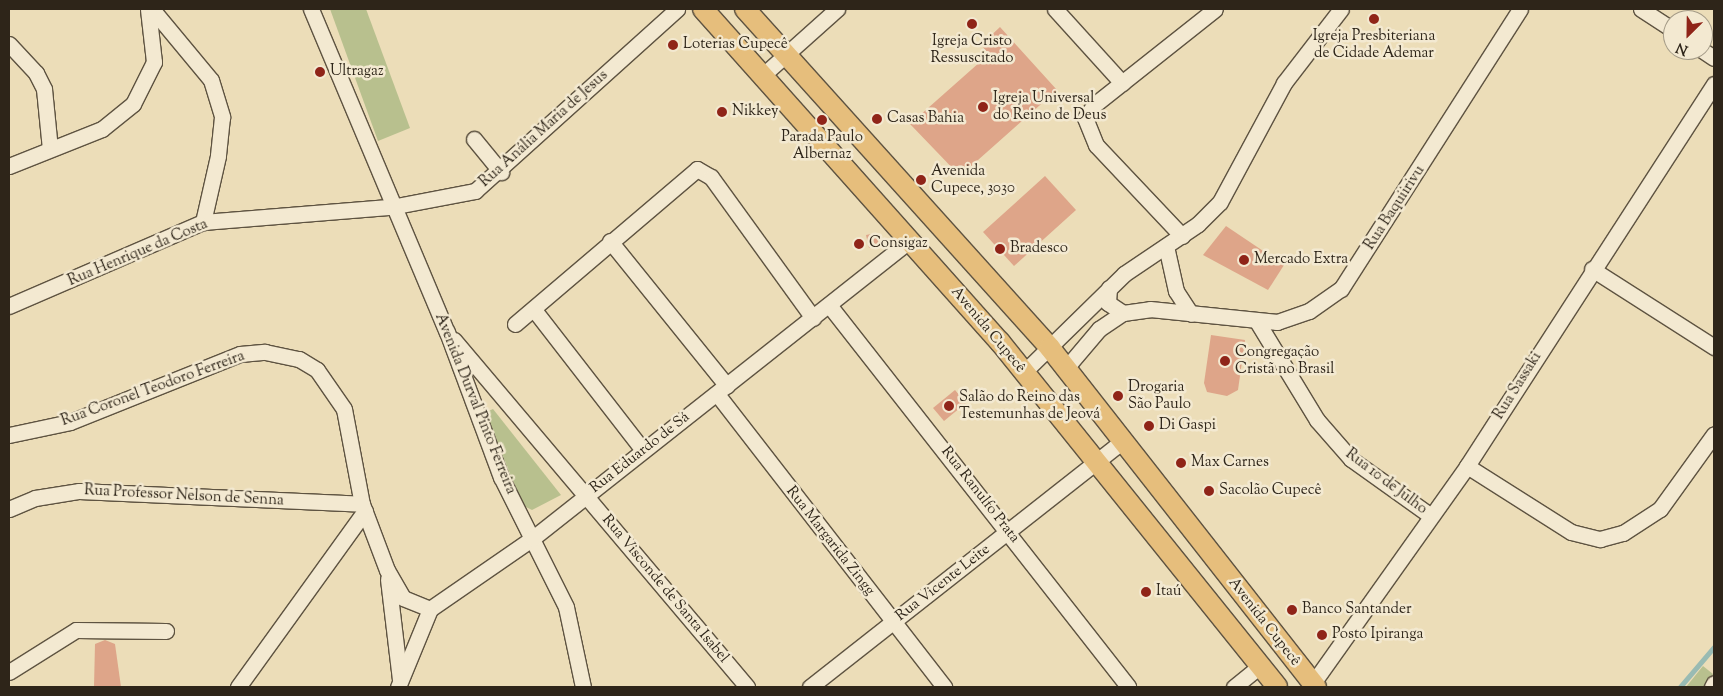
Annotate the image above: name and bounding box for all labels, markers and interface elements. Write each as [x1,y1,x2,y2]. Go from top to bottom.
north arrow [1663,10,1713,60]
marker: Igreja Presbiteriana de Cidade Ademar [1368,13,1380,25]
marker: Igreja Cristo Ressuscitado [966,18,978,30]
place label: Igreja Presbiteriana de Cidade Ademar [1313,27,1435,62]
place label: Igreja Cristo Ressuscitado [931,32,1013,67]
place label: Loterias Cupecê [683,36,788,54]
text: N [1673,36,1692,59]
marker: Loterias Cupecê [667,39,679,51]
place label: Ultragaz [330,63,384,81]
marker: Ultragaz [314,66,326,78]
street label: Rua Anália Maria de Jesus [476,67,612,191]
place label: Igreja Universal do Reino de Deus [993,89,1106,124]
marker: Igreja Universal do Reino de Deus [977,101,989,113]
place label: Nikkey [732,103,778,121]
marker: Nikkey [716,106,728,118]
place label: Casas Bahia [887,110,964,128]
marker: Casas Bahia [871,113,883,125]
marker: Parada Paulo Albernaz [816,114,828,126]
place label: Parada Paulo Albernaz [781,128,863,163]
place label: Avenida Cupece, 3030 [931,162,1015,197]
street label: Rua Baquiirivu [1361,162,1429,254]
marker: Avenida Cupece, 3030 [915,174,927,186]
street label: Rua Henrique da Costa [65,215,211,291]
place label: Consigaz [869,235,928,253]
marker: Consigaz [853,238,865,250]
place label: Bradesco [1010,240,1068,258]
marker: Bradesco [994,243,1006,255]
place label: Mercado Extra [1254,251,1348,269]
marker: Mercado Extra [1238,254,1250,266]
street label: Avenida Cupecê [947,283,1029,377]
street label: Avenida Durval Pinto Ferreira [430,311,520,497]
place label: Congregação Cristã no Brasil [1235,343,1334,378]
street label: Rua Coronel Teodoro Ferreira [59,347,247,431]
street label: Rua Sassaki [1490,349,1546,423]
marker: Congregação Cristã no Brasil [1219,355,1231,367]
place label: Drogaria São Paulo [1128,378,1191,413]
place label: Salão do Reino das Testemunhas de Jeová [959,388,1100,423]
marker: Drogaria São Paulo [1112,390,1124,402]
marker: Salão do Reino das Testemunhas de Jeová [943,400,955,412]
street label: Rua Eduardo de Sá [587,408,693,498]
place label: Di Gaspi [1159,417,1216,435]
marker: Di Gaspi [1143,420,1155,432]
street label: Rua Ranulfo Prata [937,443,1023,547]
street label: Rua 10 de Julho [1342,445,1430,519]
place label: Max Carnes [1191,454,1269,472]
marker: Max Carnes [1175,457,1187,469]
street label: Rua Professor Nelson de Senna [84,482,284,510]
place label: Sacolão Cupecê [1219,482,1321,500]
street label: Rua Margarida Zingg [782,483,878,599]
marker: Sacolão Cupecê [1203,485,1215,497]
street label: Rua Visconde de Santa Isabel [598,511,732,667]
street label: Rua Vicente Leite [892,541,994,625]
street label: Avenida Cupecê [1224,574,1304,670]
place label: Itaú [1156,583,1181,601]
marker: Itaú [1140,586,1152,598]
place label: Banco Santander [1302,601,1412,619]
marker: Banco Santander [1286,604,1298,616]
place label: Posto Ipiranga [1332,626,1423,644]
marker: Posto Ipiranga [1316,629,1328,641]

